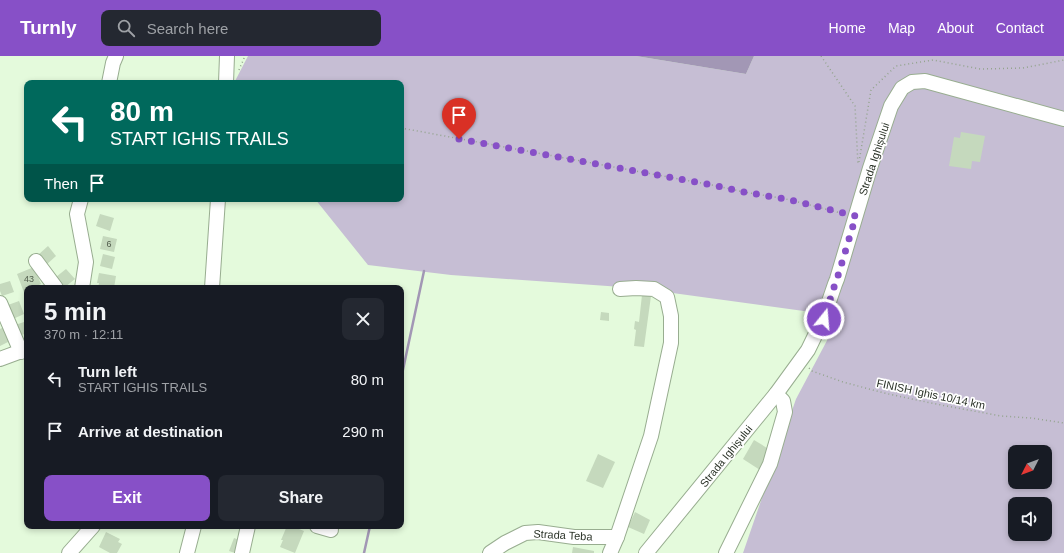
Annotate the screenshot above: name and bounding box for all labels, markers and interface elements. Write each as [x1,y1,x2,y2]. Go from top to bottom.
search box [101,10,381,46]
text: Turnly [20,17,77,38]
icon: search [115,17,137,39]
text: Search here [147,20,228,37]
text: Home [829,20,866,36]
text: Map [888,20,915,36]
text: About [937,20,974,36]
text: Contact [996,20,1044,36]
icon: left [44,96,96,148]
text: 80 m [110,96,174,127]
pin [442,98,476,139]
icon: arrive [448,104,470,126]
street label: Strada Ighișului [857,121,891,197]
text: START IGHIS TRAILS [110,129,289,149]
icon: arrive [86,172,108,194]
text: Then [44,175,78,192]
house number: 6 [106,239,112,249]
house number: 43 [24,274,34,284]
text: 5 min [44,298,107,325]
button: close [342,298,384,340]
position arrow [803,298,845,340]
text: 370 m · 12:11 [44,327,123,342]
text: Turn left [78,363,137,380]
icon: left [44,368,66,390]
text: 80 m [351,371,384,388]
street label: FINISH Ighis 10/14 km [876,377,986,411]
text: START IGHIS TRAILS [78,380,207,395]
icon: arrive [44,420,66,442]
text: Arrive at destination [78,423,223,440]
text: 290 m [342,423,384,440]
street label: Strada Ighișului [697,423,755,489]
north arrow [1008,445,1052,489]
map controls [1008,445,1052,541]
button: Exit [44,475,210,521]
button: Share [218,475,384,521]
button: sound [1008,497,1052,541]
street label: Strada Teba [533,527,594,543]

